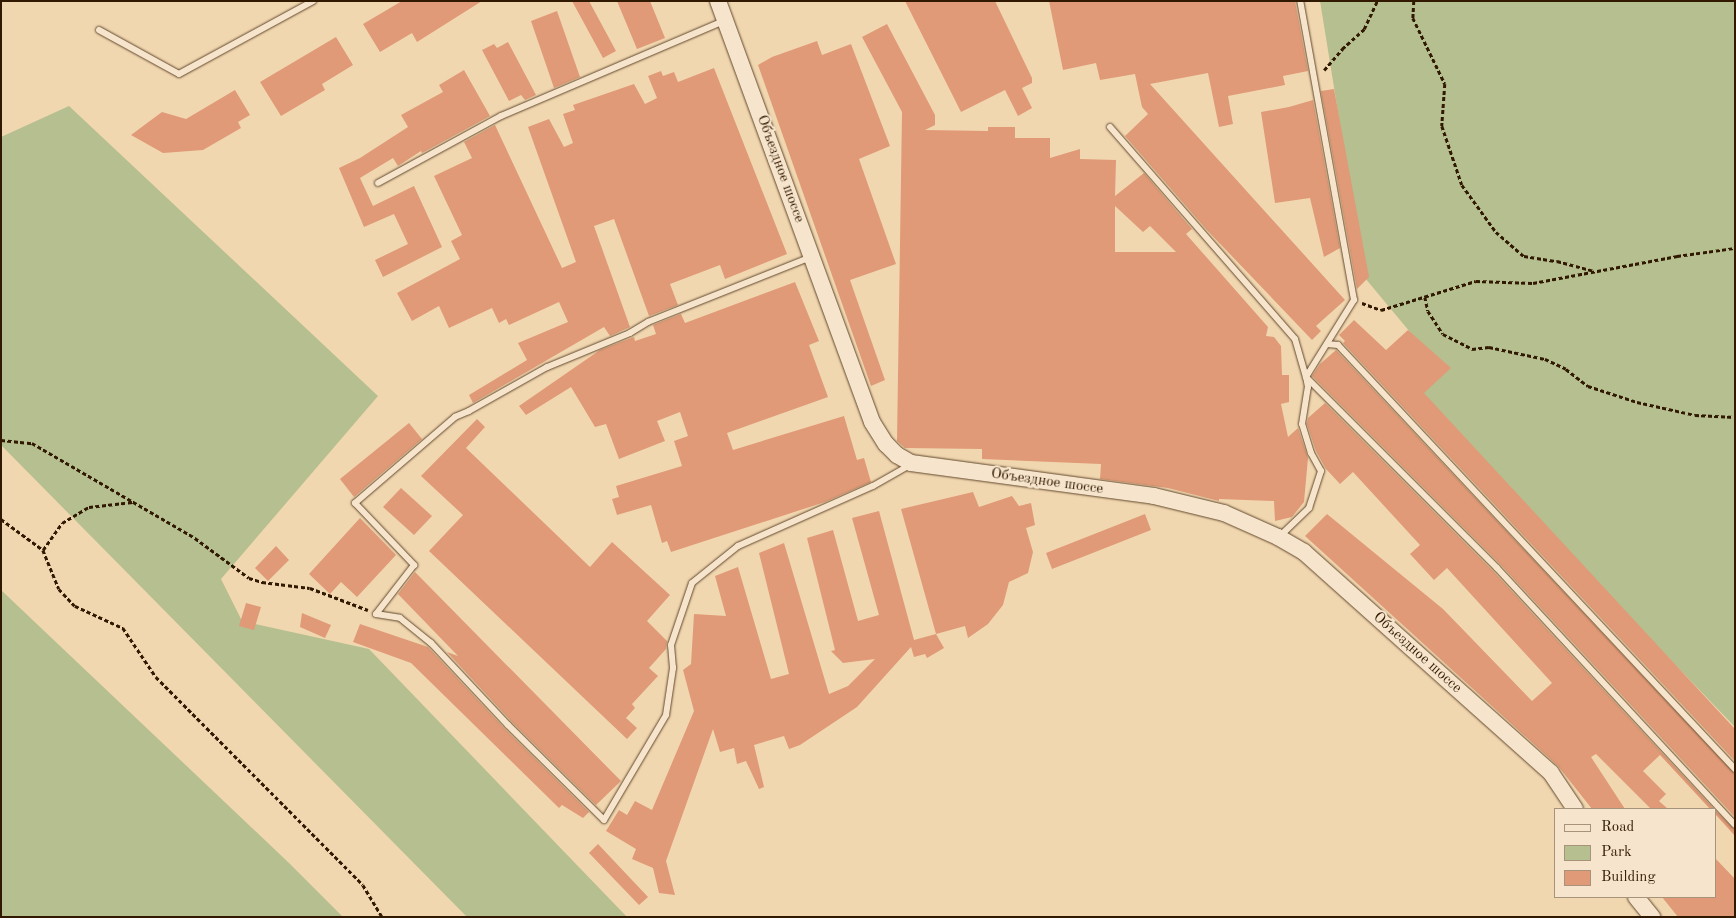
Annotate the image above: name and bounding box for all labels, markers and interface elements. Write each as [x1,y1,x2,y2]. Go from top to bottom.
street label: Объездное шоссе [752,113,808,225]
street label: Объездное шоссе [990,465,1104,499]
street label: Объездное шоссе [1369,608,1465,698]
legend [1554,808,1716,898]
text: Road [1601,820,1634,835]
text: Park [1601,845,1632,860]
text: Building [1601,870,1656,885]

